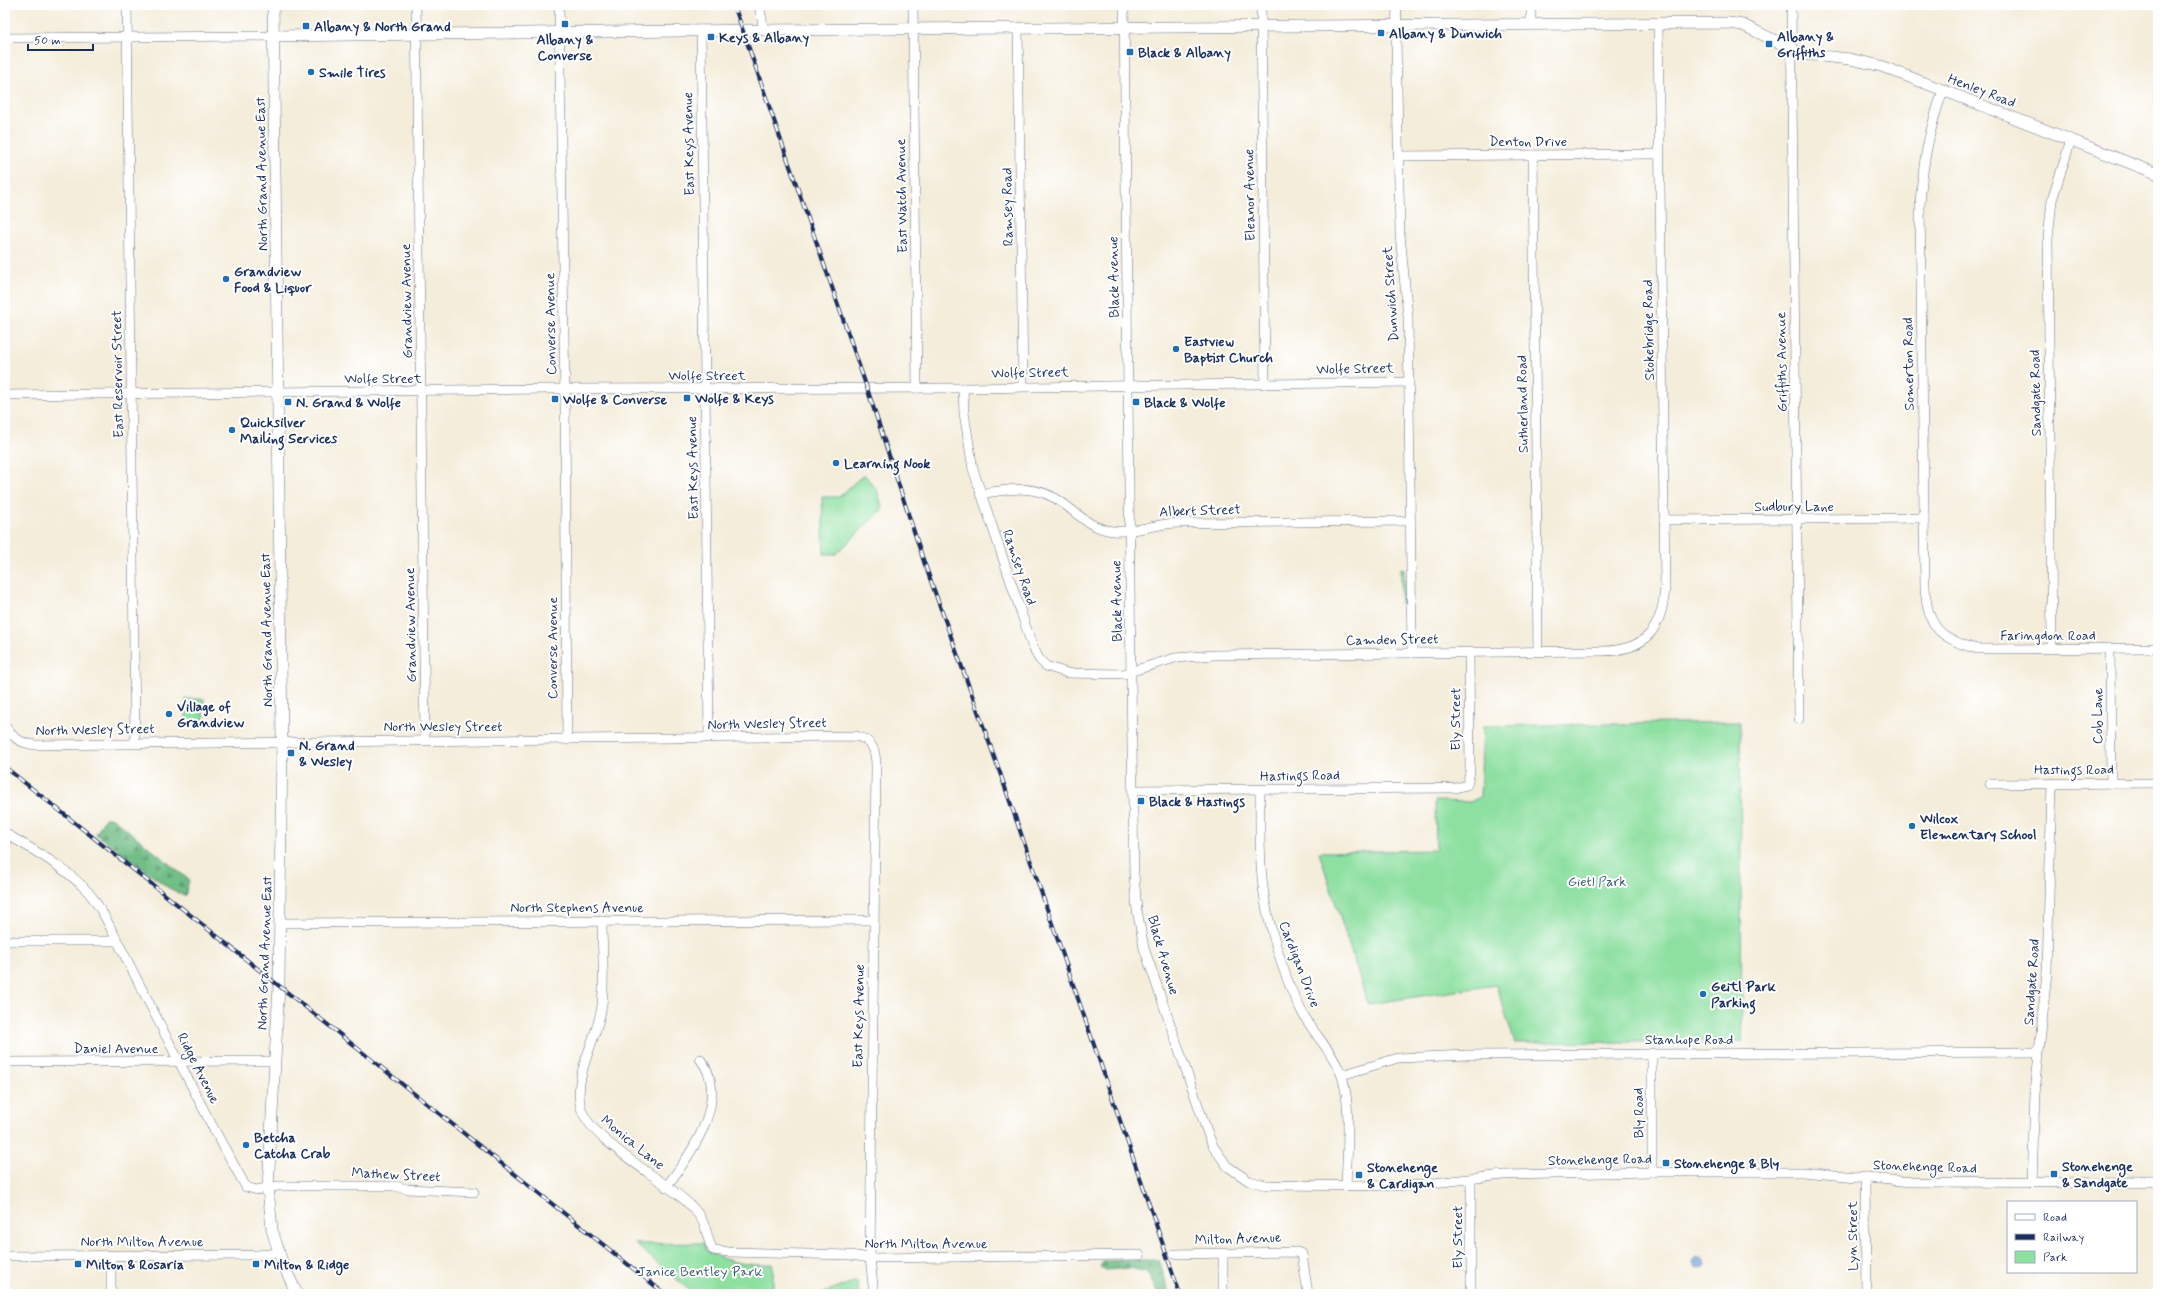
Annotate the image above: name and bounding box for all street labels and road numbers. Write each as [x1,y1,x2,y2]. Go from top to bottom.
street label: Henley Road [1945,70,2018,112]
street label: East Keys Avenue [679,92,699,196]
street label: North Grand Avenue East [252,96,272,251]
street label: Denton Drive [1489,133,1567,151]
street label: East Watch Avenue [892,139,912,253]
street label: Eleanor Avenue [1240,149,1260,241]
street label: Ramsey Road [998,167,1018,246]
street label: Black Avenue [1104,236,1124,318]
street label: Grandview Avenue [397,243,417,359]
street label: Dunwich Street [1379,245,1403,342]
street label: Converse Avenue [541,273,561,375]
street label: Stokebridge Road [1639,279,1659,381]
street label: East Reservoir Street [108,309,128,438]
street label: Griffiths Avenue [1772,312,1792,412]
street label: Somerton Road [1899,317,1919,411]
street label: Sandgate Road [2026,349,2046,436]
street label: Sutherland Road [1513,355,1533,453]
street label: Wolfe Street [1316,359,1395,379]
street label: Wolfe Street [991,363,1070,383]
street label: Wolfe Street [668,367,747,385]
street label: Wolfe Street [344,370,423,388]
street label: East Keys Avenue [683,416,703,520]
street label: Sudbury Lane [1754,498,1834,516]
street label: Albert Street [1159,501,1242,521]
street label: Ramsey Road [998,527,1040,607]
street label: North Grand Avenue East [257,552,277,707]
street label: Black Avenue [1107,560,1127,642]
street label: Grandview Avenue [401,567,421,683]
street label: Converse Avenue [544,597,562,699]
street label: Faringdon Road [2000,627,2096,645]
street label: Camden Street [1345,630,1439,650]
street label: Ely Street [1447,687,1465,751]
street label: Cob Lane [2089,687,2107,744]
street label: North Wesley Street [707,714,827,734]
street label: North Wesley Street [383,718,503,736]
street label: North Wesley Street [35,720,155,740]
street label: Hastings Road [2034,761,2114,781]
street label: Hastings Road [1260,766,1340,788]
street label: North Grand Avenue East [253,875,277,1030]
street label: North Stephens Avenue [510,899,644,917]
street label: Black Avenue [1143,914,1183,997]
street label: Cardigan Drive [1274,919,1324,1010]
street label: Sandgate Road [2020,938,2044,1026]
street label: East Keys Avenue [849,964,869,1068]
street label: Ridge Avenue [172,1030,224,1108]
street label: Stanhope Road [1645,1031,1733,1049]
street label: Daniel Avenue [73,1040,159,1058]
street label: Bly Road [1630,1088,1648,1138]
street label: Monica Lane [597,1112,668,1174]
street label: Stonehenge Road [1548,1150,1652,1171]
street label: Stonehenge Road [1873,1156,1977,1179]
street label: Mathew Street [351,1164,441,1186]
street label: Lyn Street [1844,1200,1862,1271]
street label: Ely Street [1449,1205,1467,1269]
street label: Milton Avenue [1194,1228,1282,1250]
street label: North Milton Avenue [80,1233,204,1251]
street label: North Milton Avenue [864,1235,988,1253]

